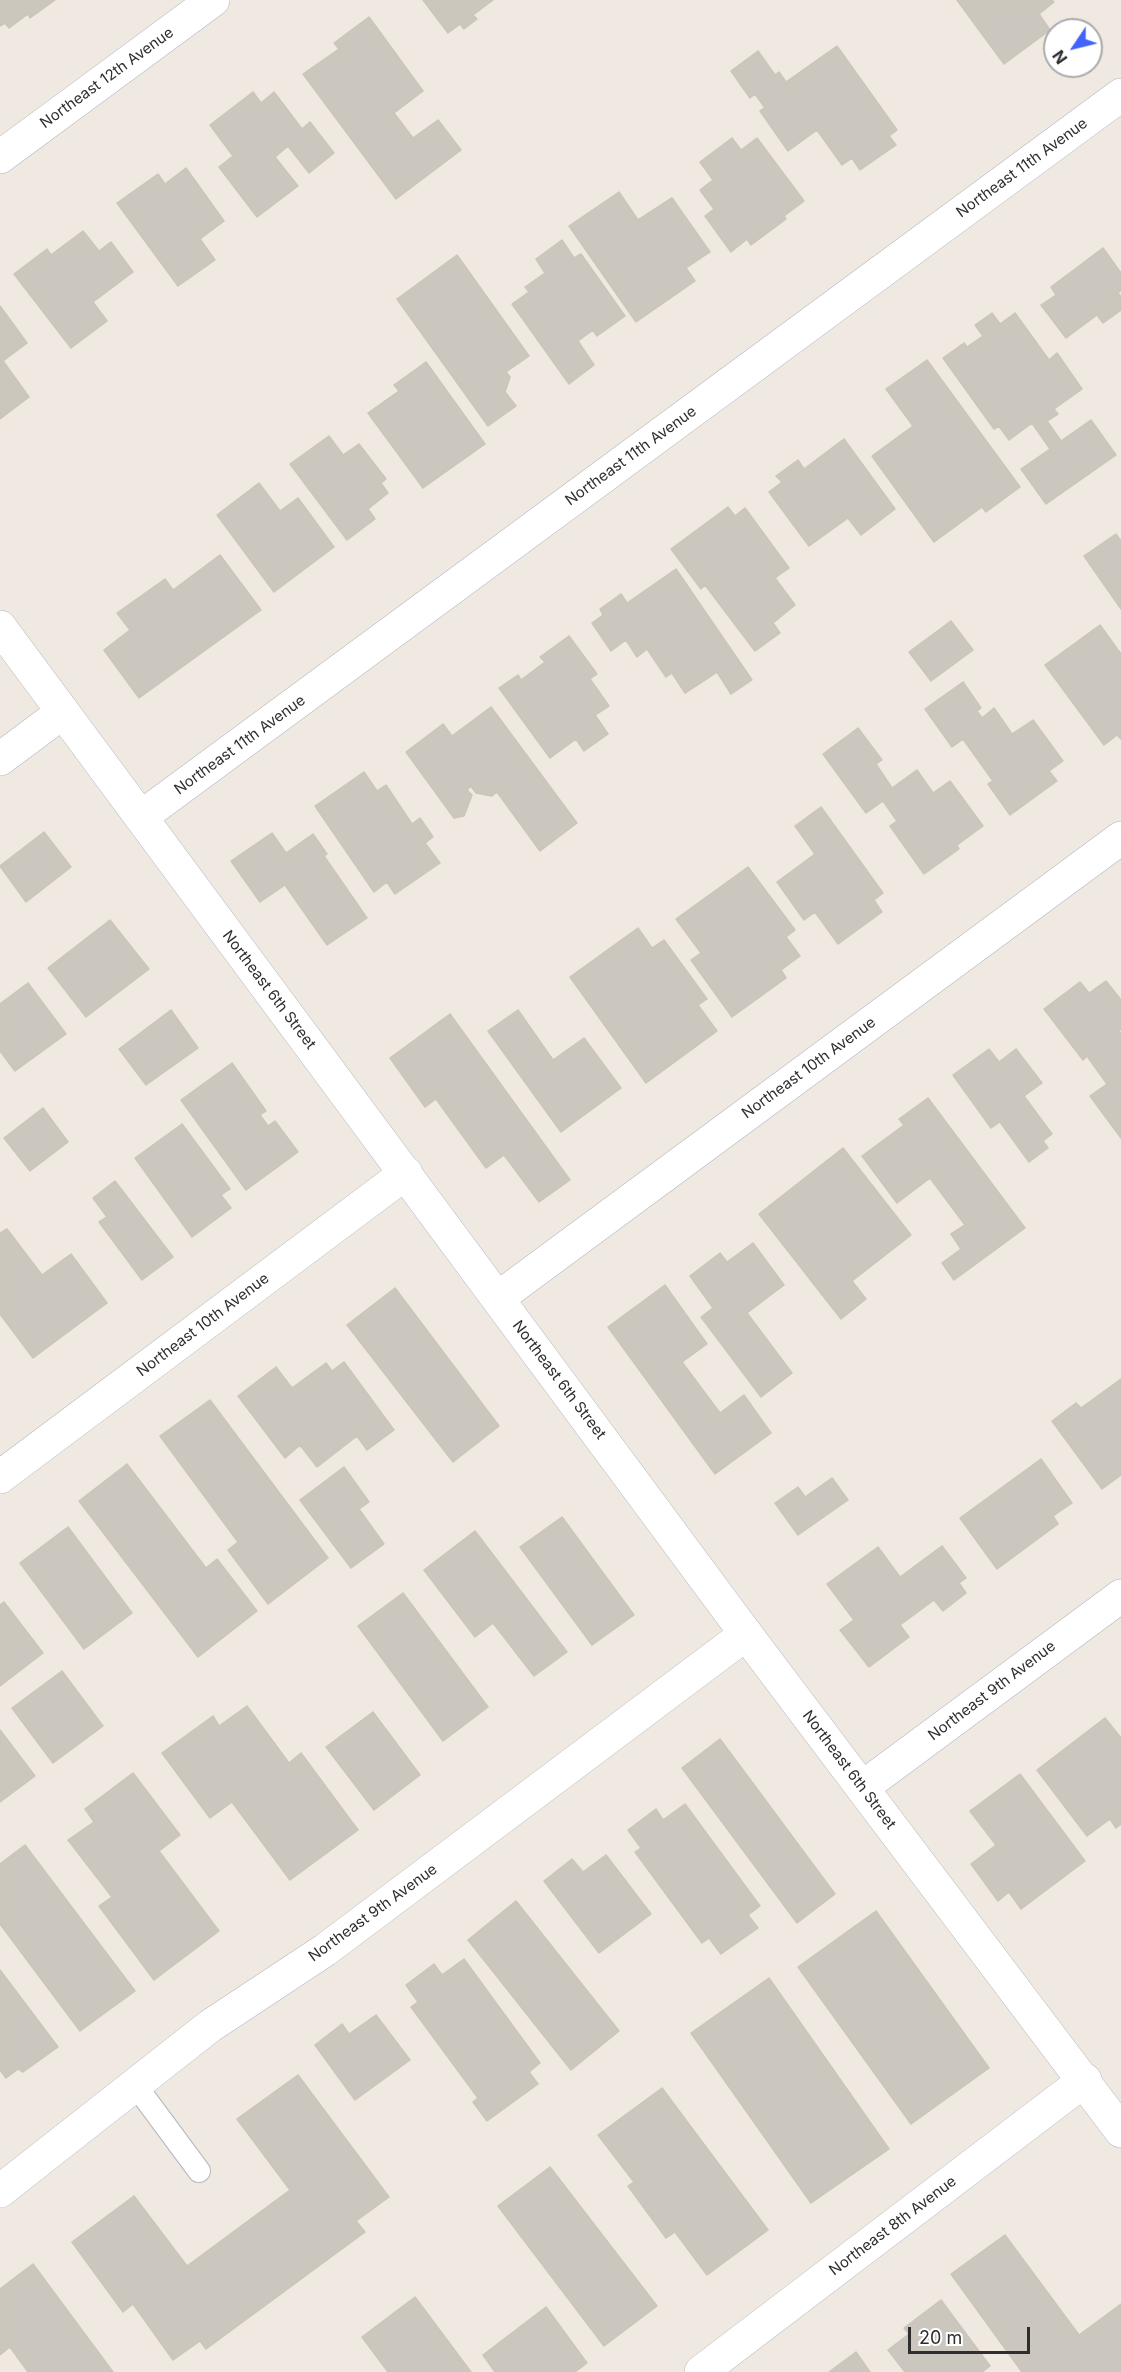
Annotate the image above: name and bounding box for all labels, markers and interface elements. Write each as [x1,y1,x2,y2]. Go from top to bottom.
north arrow [1043,18,1103,78]
street label: Northeast 12th Avenue [37,24,177,132]
text: N [1048,46,1072,68]
street label: Northeast 11th Avenue [953,114,1091,222]
street label: Northeast 11th Avenue [562,402,700,510]
street label: Northeast 11th Avenue [171,691,309,799]
street label: Northeast 6th Street [219,927,319,1053]
street label: Northeast 10th Avenue [739,1013,879,1123]
street label: Northeast 10th Avenue [133,1269,273,1381]
street label: Northeast 6th Street [509,1317,609,1443]
street label: Northeast 9th Avenue [925,1637,1059,1745]
street label: Northeast 6th Street [799,1707,899,1833]
street label: Northeast 9th Avenue [305,1860,441,1966]
street label: Northeast 8th Avenue [826,2172,960,2280]
scale bar [911,2315,1032,2353]
text: 20 m [919,2327,962,2348]

